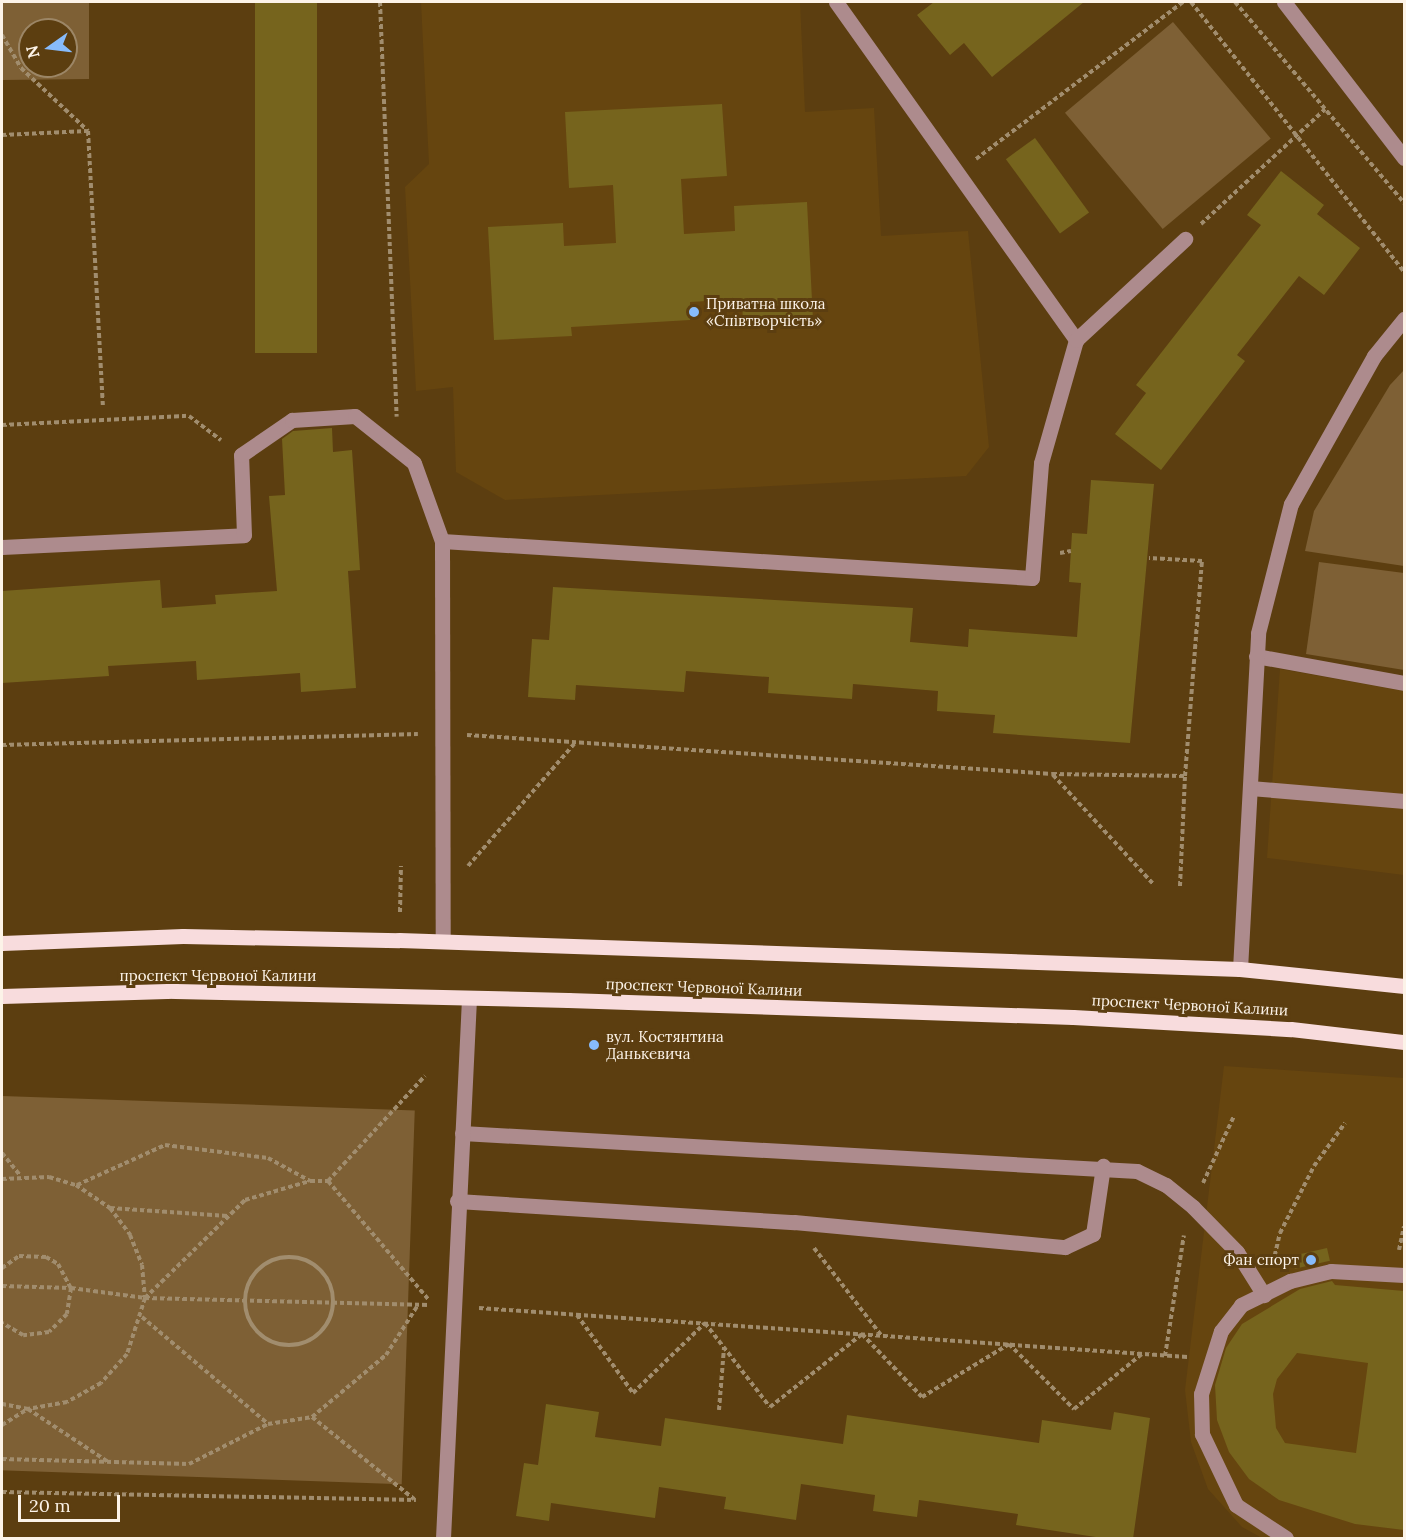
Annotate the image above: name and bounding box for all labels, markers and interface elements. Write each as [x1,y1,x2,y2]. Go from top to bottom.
north arrow [18,18,78,78]
text: N [21,43,44,60]
place label: Приватна школа «Співтворчість» [706,294,826,329]
marker: Приватна школа «Співтворчість» [687,305,701,319]
street label: проспект Червоної Калини [120,967,316,985]
street label: проспект Червоної Калини [605,975,803,999]
street label: проспект Червоної Калини [1091,991,1289,1019]
place label: вул. Костянтина Данькевича [606,1027,724,1062]
marker: вул. Костянтина Данькевича [587,1038,601,1052]
place label: Фан спорт [1223,1251,1299,1269]
marker: Фан спорт [1304,1253,1318,1267]
scale bar [21,1483,123,1521]
text: 20 m [29,1494,71,1517]

